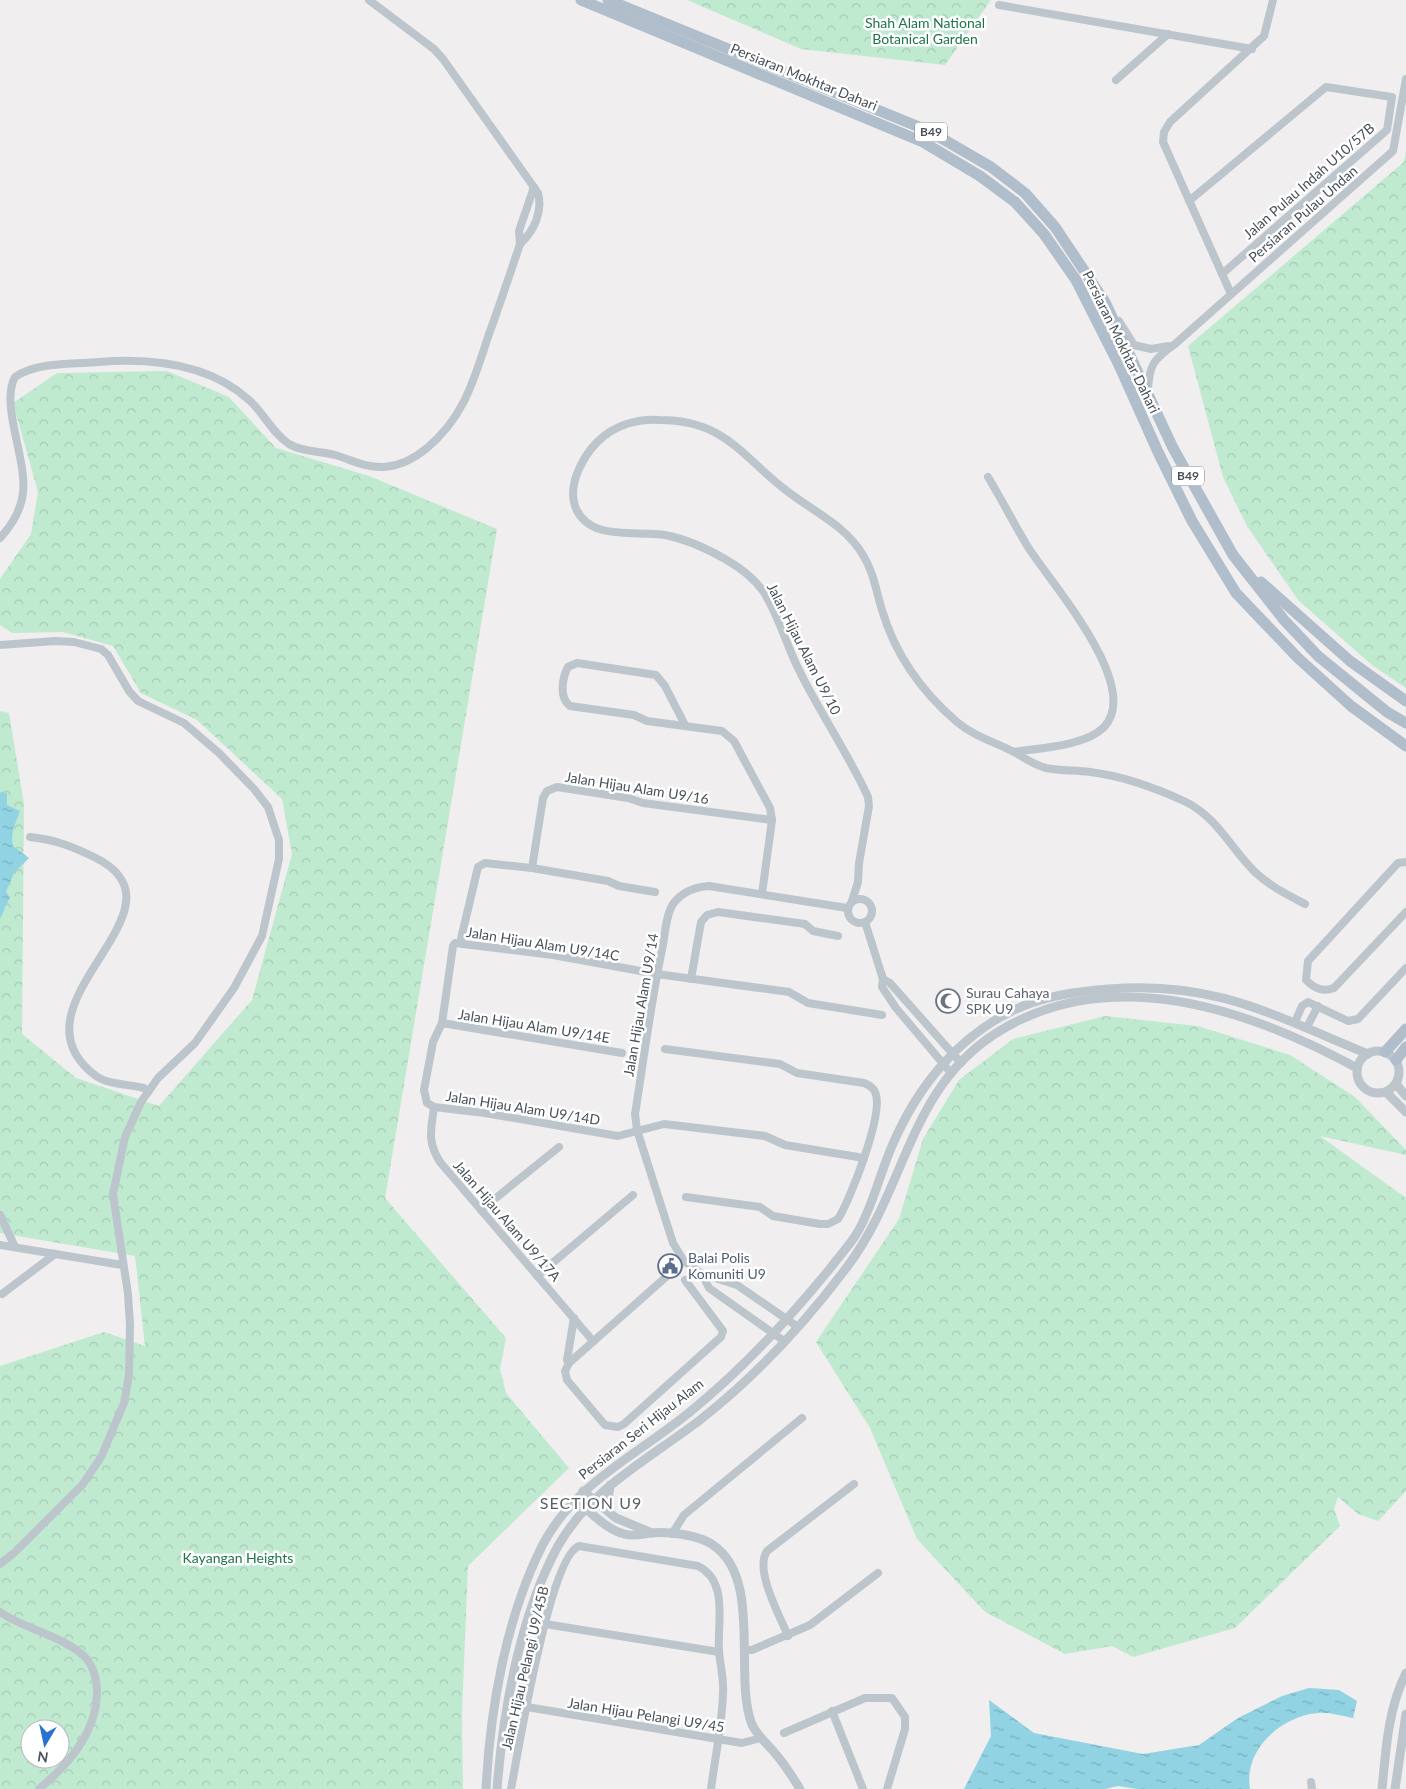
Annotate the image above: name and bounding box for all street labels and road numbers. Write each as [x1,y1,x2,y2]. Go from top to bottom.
street label: Persiaran Mokhtar Dahari [728,39,880,114]
street label: Jalan Pulau Indah U10/57B [1240,119,1378,242]
road number: B49 [915,122,947,142]
street label: Persiaran Pulau Undan [1245,162,1361,265]
street label: Persiaran Mokhtar Dahari [1079,268,1163,416]
road number: B49 [1172,466,1204,486]
street label: Jalan Hijau Alam U9/10 [764,580,845,717]
street label: Jalan Hijau Alam U9/16 [564,768,710,807]
street label: Jalan Hijau Alam U9/14C [465,923,621,964]
street label: Jalan Hijau Alam U9/14 [620,932,661,1078]
street label: Jalan Hijau Alam U9/14E [457,1005,611,1046]
street label: Jalan Hijau Alam U9/14D [445,1087,601,1128]
street label: Jalan Hijau Alam U9/17A [450,1157,565,1285]
street label: Persiaran Seri Hijau Alam [575,1375,706,1483]
street label: Jalan Hijau Pelangi U9/45B [497,1584,552,1751]
street label: Jalan Hijau Pelangi U9/45 [566,1694,726,1735]

